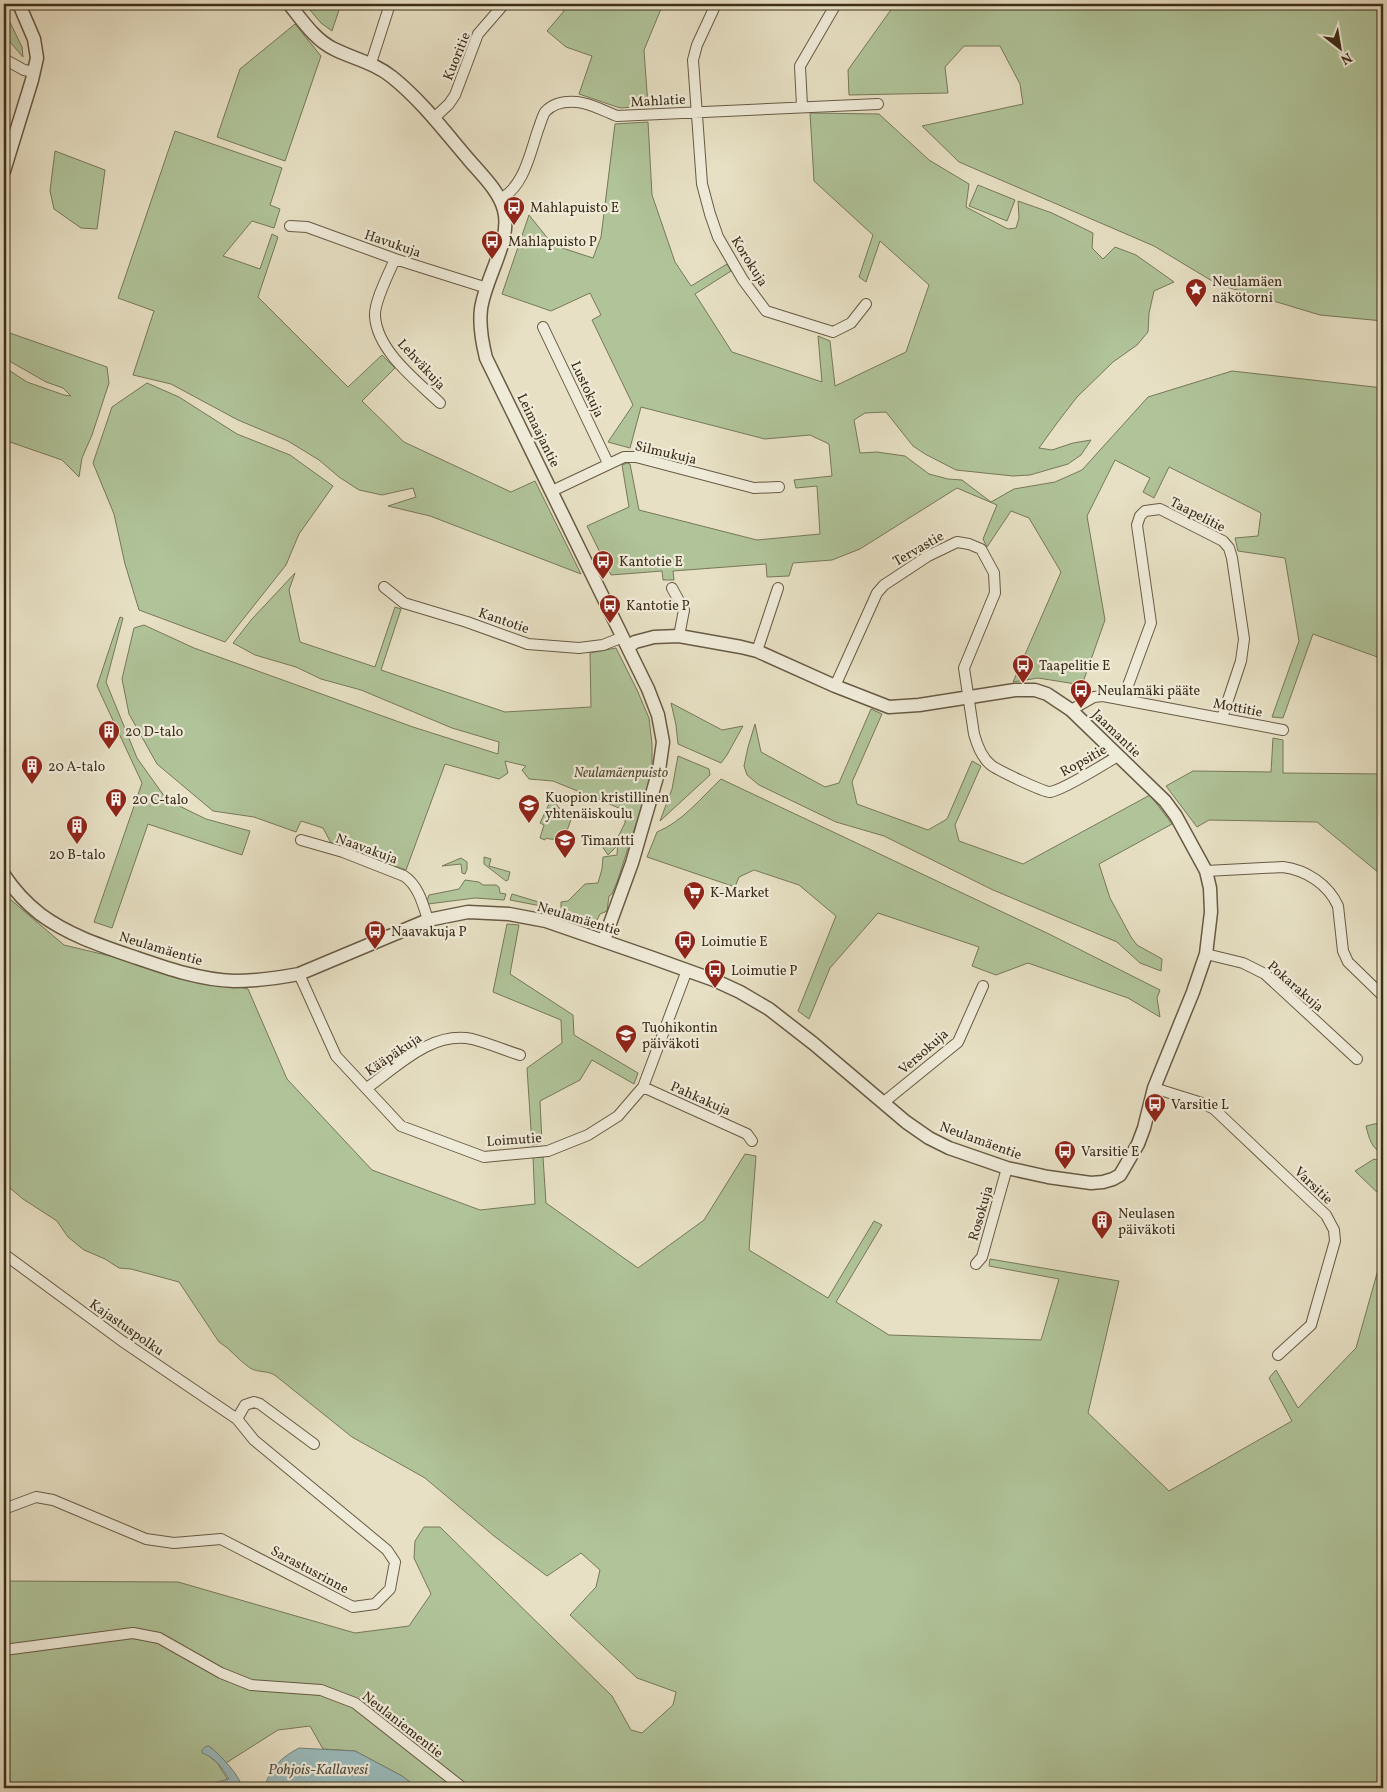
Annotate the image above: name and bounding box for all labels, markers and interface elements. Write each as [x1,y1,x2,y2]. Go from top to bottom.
north arrow [1314,22,1364,72]
street label: Kuoritie [439,29,476,84]
text: N [1337,47,1355,69]
street label: Mahlatie [630,91,686,112]
bus stop icon: Mahlapuisto E [502,195,526,226]
place label: Mahlapuisto E [530,199,619,218]
street label: Havukuja [362,226,423,263]
bus stop icon: Mahlapuisto P [480,229,504,260]
place label: Mahlapuisto P [508,233,597,252]
street label: Korokuja [726,233,772,291]
place label: Neulamäen näkötorni [1212,273,1282,308]
place icon: Neulamäen näkötorni [1184,277,1208,308]
street label: Lehväkuja [392,335,449,395]
street label: Lustokuja [565,358,608,421]
street label: Leimaajantie [512,390,564,471]
street label: Silmukuja [633,437,698,470]
street label: Taapelitie [1166,493,1229,538]
street label: Tervastie [890,527,948,571]
bus stop icon: Kantotie E [591,549,615,580]
place label: Kantotie E [619,553,683,572]
bus stop icon: Kantotie P [598,593,622,624]
place label: Kantotie P [626,597,690,616]
street label: Kantotie [475,604,532,639]
bus stop icon: Taapelitie E [1011,653,1035,684]
place label: Taapelitie E [1039,657,1110,676]
bus stop icon: Neulamäki pääte [1069,678,1093,709]
place label: Neulamäki pääte [1097,682,1201,701]
street label: Mottitie [1211,694,1264,723]
street label: Jaamantie [1087,706,1145,763]
building icon: 20 D-talo [97,719,121,750]
place label: 20 D-talo [125,723,183,742]
street label: Ropsitie [1057,741,1111,782]
building icon: 20 A-talo [20,754,44,785]
place label: 20 A-talo [48,758,105,777]
park label: Neulamäenpuisto [574,764,669,783]
building icon: 20 C-talo [104,787,128,818]
place label: Kuopion kristillinen yhtenäiskoulu [545,789,669,824]
place label: 20 C-talo [132,791,188,810]
school or university icon: Kuopion kristillinen yhtenäiskoulu [517,793,541,824]
building icon: 20 B-talo [65,814,89,845]
school or university icon: Timantti [553,828,577,859]
street label: Naavakuja [333,829,400,869]
place label: Timantti [581,832,634,851]
place label: 20 B-talo [49,846,105,865]
supermarket icon: K-Market [682,880,706,911]
place label: K-Market [710,884,769,903]
street label: Neulamäentie [535,898,623,941]
bus stop icon: Naavakuja P [363,919,387,950]
place label: Naavakuja P [391,923,467,942]
street label: Neulamäentie [117,928,205,971]
bus stop icon: Loimutie E [673,929,697,960]
place label: Loimutie E [701,933,768,952]
street label: Pokarakuja [1263,957,1327,1017]
bus stop icon: Loimutie P [703,958,727,989]
place label: Loimutie P [731,962,798,981]
place label: Tuohikontin päiväkoti [642,1019,718,1054]
school or university icon: Tuohikontin päiväkoti [614,1023,638,1054]
street label: Versokuja [895,1025,953,1079]
street label: Kääpäkuja [362,1029,426,1081]
street label: Pahkakuja [667,1078,734,1121]
bus stop icon: Varsitie L [1143,1092,1167,1123]
place label: Varsitie L [1171,1096,1229,1115]
street label: Neulamäentie [937,1118,1025,1165]
street label: Loimutie [486,1129,543,1152]
bus stop icon: Varsitie E [1053,1139,1077,1170]
place label: Varsitie E [1081,1143,1139,1162]
street label: Varsitie [1289,1163,1337,1210]
street label: Rosokuja [965,1184,998,1243]
place label: Neulasen päiväkoti [1118,1205,1176,1240]
building icon: Neulasen päiväkoti [1090,1209,1114,1240]
street label: Kajastuspolku [85,1295,167,1361]
street label: Sarastusrinne [267,1542,352,1599]
street label: Neulaniementie [357,1687,447,1763]
water label: Pohjois-Kallavesi [268,1760,368,1781]

